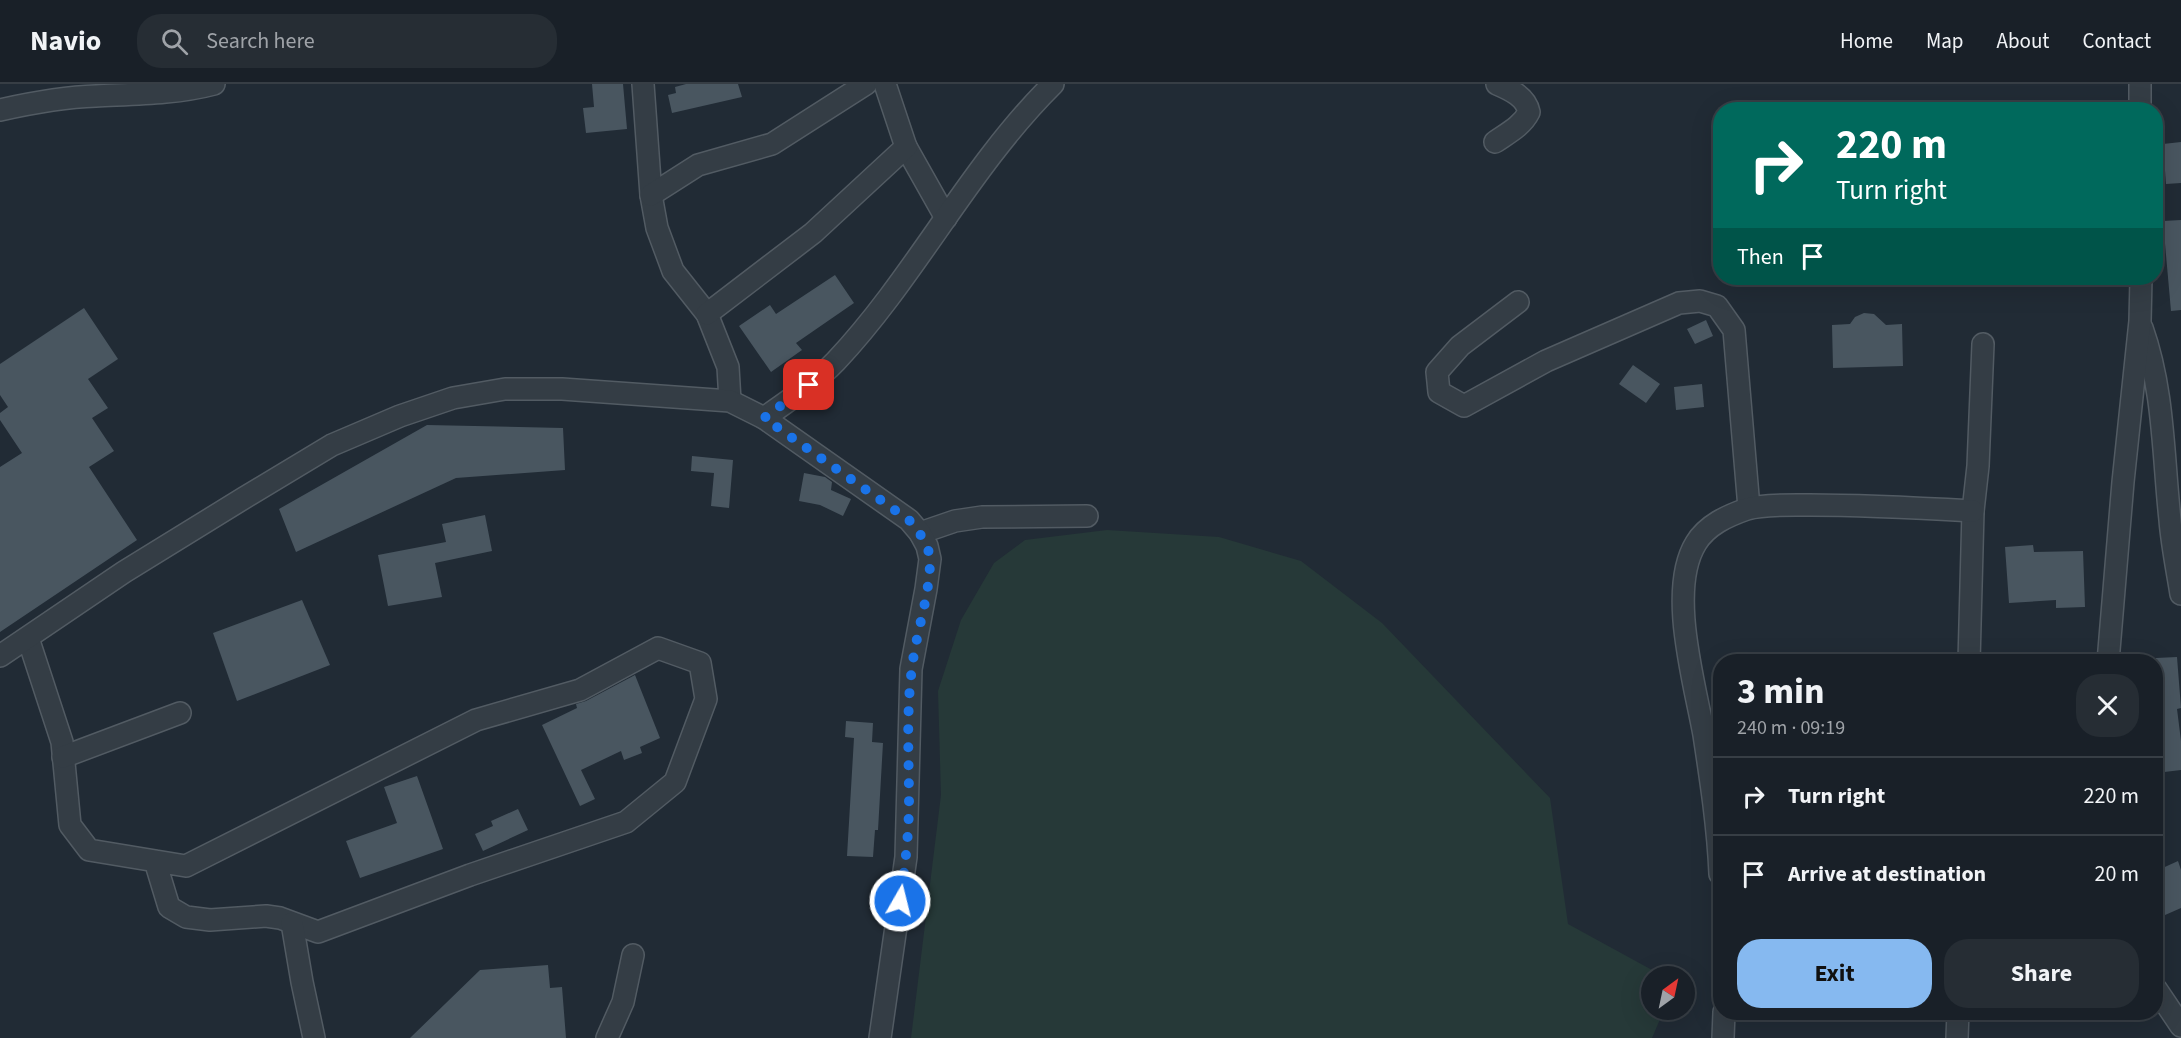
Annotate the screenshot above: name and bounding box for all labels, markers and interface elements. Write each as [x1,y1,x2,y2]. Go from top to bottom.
search box [137,14,557,68]
text: Navio [30,21,101,61]
icon: search [158,25,191,58]
text: Search here [206,25,315,57]
text: Home [1840,26,1893,56]
text: Map [1926,26,1964,56]
text: About [1997,26,2049,56]
text: Contact [2082,26,2151,56]
text: 220 m [1836,115,1947,175]
icon: right [1737,126,1815,204]
text: Turn right [1836,171,1947,210]
icon: arrive [1796,240,1829,273]
text: Then [1737,241,1784,273]
pin [783,359,834,410]
icon: arrive [792,368,825,401]
text: 3 min [1737,666,1825,717]
button: close [2076,674,2139,737]
text: 240 m · 09:19 [1737,714,1845,742]
icon: right [1737,780,1770,813]
text: Turn right [1788,780,1885,812]
text: 220 m [2084,780,2139,812]
icon: arrive [1737,858,1770,891]
text: Arrive at destination [1788,858,1986,890]
text: 20 m [2094,858,2139,890]
position arrow [868,869,932,933]
button: Exit [1737,939,1932,1008]
button: Share [1944,939,2139,1008]
north arrow [1641,966,1695,1020]
map controls [1641,966,1695,1020]

